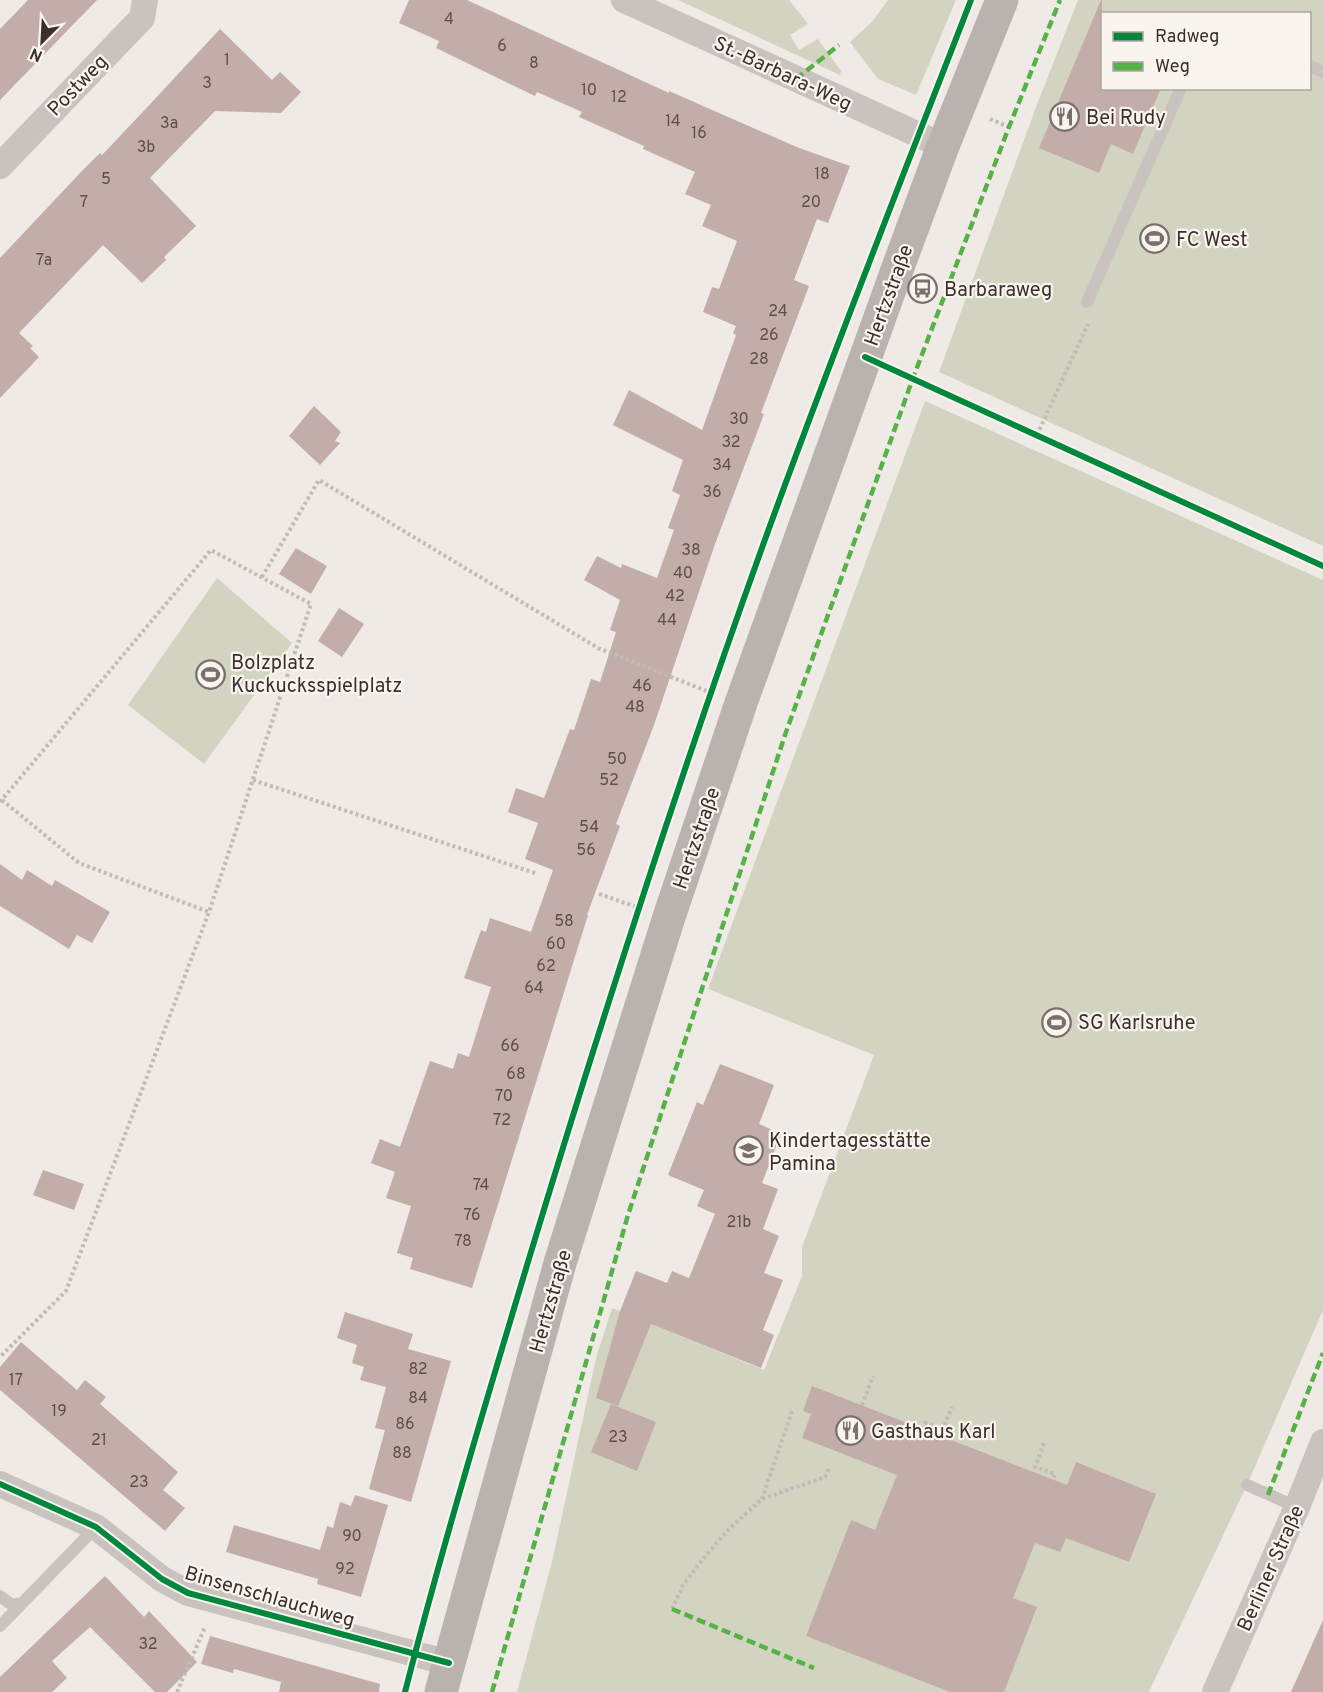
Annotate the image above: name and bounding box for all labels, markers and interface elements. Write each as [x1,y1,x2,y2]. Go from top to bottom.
house number: 4 [444,10,454,30]
north arrow [12,12,72,72]
legend [1101,12,1311,90]
text: Radweg [1155,26,1219,49]
street label: St.-Barbara-Weg [709,31,855,118]
house number: 6 [497,37,507,57]
text: N [27,42,46,65]
street label: Postweg [43,50,114,123]
house number: 1 [224,51,230,71]
house number: 8 [529,54,539,74]
text: Weg [1155,56,1190,79]
house number: 3 [202,74,212,94]
house number: 10 [581,81,597,101]
house number: 12 [611,88,627,108]
restaurant icon: Bei Rudy [1049,101,1081,133]
place label: Bei Rudy [1086,106,1166,132]
house number: 14 [665,112,681,132]
house number: 3a [160,114,178,134]
house number: 16 [691,124,707,144]
house number: 3b [137,138,155,158]
house number: 18 [814,165,830,185]
house number: 5 [101,170,111,190]
house number: 7 [80,193,88,213]
house number: 20 [801,193,821,213]
sports icon: FC West [1139,223,1171,255]
place label: FC West [1176,228,1248,254]
street label: Hertzstraße [860,241,920,350]
house number: 7a [36,251,52,271]
bus stop icon: Barbaraweg [907,273,939,305]
place label: Barbaraweg [944,278,1052,304]
house number: 24 [768,302,788,322]
house number: 26 [759,326,779,346]
house number: 28 [749,350,769,370]
house number: 30 [729,410,749,430]
house number: 32 [721,433,741,453]
house number: 34 [712,456,732,476]
house number: 36 [702,483,722,503]
house number: 38 [681,541,701,561]
house number: 40 [673,564,693,584]
house number: 42 [665,587,685,607]
house number: 44 [657,611,677,631]
place label: Bolzplatz Kuckucksspielplatz [231,651,402,700]
sports icon: Bolzplatz Kuckucksspielplatz [194,658,226,690]
house number: 46 [632,677,652,697]
house number: 48 [625,698,645,718]
house number: 50 [607,750,627,770]
house number: 52 [599,771,619,791]
street label: Hertzstraße [668,784,727,893]
house number: 54 [579,818,599,838]
house number: 56 [576,841,596,861]
house number: 58 [554,912,574,932]
house number: 60 [546,935,566,955]
house number: 62 [536,957,556,977]
house number: 64 [524,979,544,999]
sports icon: SG Karlsruhe [1041,1006,1073,1038]
place label: SG Karlsruhe [1078,1011,1196,1037]
house number: 66 [500,1037,520,1057]
house number: 68 [506,1065,526,1085]
house number: 70 [495,1087,513,1107]
house number: 72 [493,1111,511,1131]
place label: Kindertagesstätte Pamina [769,1129,931,1178]
school or university icon: Kindertagesstätte Pamina [732,1135,764,1167]
house number: 74 [473,1176,489,1196]
house number: 76 [463,1206,481,1226]
house number: 21b [727,1213,751,1233]
house number: 78 [454,1232,472,1252]
street label: Hertzstraße [525,1247,579,1356]
house number: 82 [408,1360,428,1380]
house number: 17 [9,1371,23,1391]
house number: 84 [408,1389,428,1409]
house number: 19 [51,1402,67,1422]
house number: 86 [395,1415,415,1435]
restaurant icon: Gasthaus Karl [834,1415,866,1447]
place label: Gasthaus Karl [871,1420,995,1446]
house number: 23 [608,1428,628,1448]
house number: 21 [91,1431,107,1451]
house number: 88 [392,1444,412,1464]
house number: 23 [129,1473,149,1493]
street label: Berliner Straße [1232,1502,1311,1636]
house number: 90 [342,1527,362,1547]
house number: 92 [335,1560,355,1580]
street label: Binsenschlauchweg [181,1561,358,1635]
house number: 32 [138,1635,158,1655]

